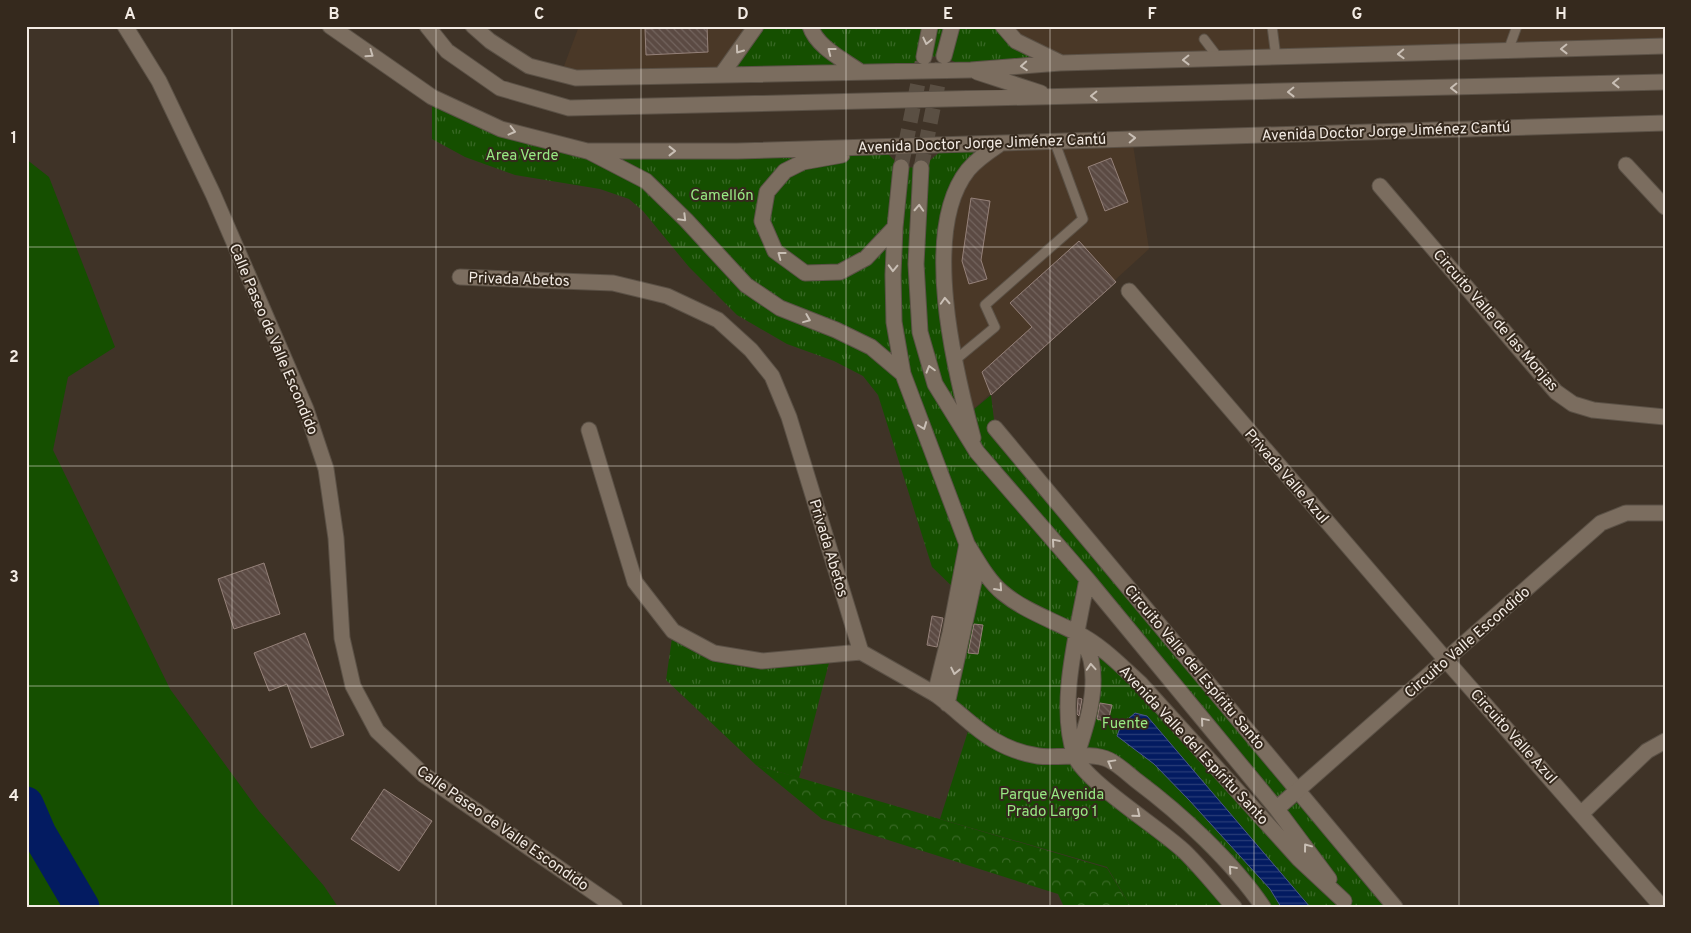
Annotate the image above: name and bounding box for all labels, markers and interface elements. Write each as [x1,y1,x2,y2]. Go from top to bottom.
text: A [124,5,136,25]
text: B [328,5,340,25]
text: C [534,5,544,25]
text: D [737,5,749,25]
text: E [943,5,953,25]
text: F [1147,5,1157,25]
text: G [1352,5,1362,25]
text: H [1555,5,1567,25]
one-way arrow [922,37,933,46]
one-way arrow [736,44,745,54]
one-way arrow [1559,44,1567,54]
one-way arrow [364,48,374,57]
one-way arrow [828,48,837,57]
one-way arrow [1397,48,1405,59]
one-way arrow [1182,55,1190,65]
one-way arrow [1020,60,1028,71]
one-way arrow [1612,78,1620,89]
one-way arrow [1449,82,1457,93]
one-way arrow [1287,87,1294,97]
one-way arrow [1089,91,1097,101]
street label: Avenida Doctor Jorge Jiménez Cantú [1261,119,1511,146]
one-way arrow [507,126,515,136]
text: 1 [11,129,17,149]
street label: Avenida Doctor Jorge Jiménez Cantú [857,131,1107,158]
one-way arrow [1128,132,1136,143]
one-way arrow [668,146,676,156]
park label: Area Verde [486,147,559,166]
park label: Camellón [690,187,754,206]
one-way arrow [913,204,924,212]
one-way arrow [677,212,686,221]
street label: Calle Paseo de Valle Escondido [224,241,322,438]
street label: Circuito Valle de las Monjas [1428,246,1562,396]
one-way arrow [777,252,787,261]
one-way arrow [888,265,899,273]
street label: Privada Abetos [468,269,570,292]
one-way arrow [940,297,951,305]
one-way arrow [802,313,811,323]
text: 2 [9,348,19,368]
one-way arrow [926,366,936,374]
one-way arrow [917,422,927,430]
street label: Privada Valle Azul [1240,426,1332,528]
street label: Privada Abetos [804,497,851,600]
one-way arrow [1052,539,1061,548]
text: 3 [9,568,19,588]
one-way arrow [993,582,1002,591]
street label: Circuito Valle del Espíritu Santo [1119,582,1268,754]
street label: Circuito Valle Escondido [1401,583,1535,703]
street label: Avenida Valle del Espíritu Santo [1114,662,1272,830]
one-way arrow [1086,663,1097,671]
one-way arrow [950,666,960,675]
street label: Circuito Valle Azul [1465,686,1560,788]
park label: Fuente [1102,715,1148,734]
one-way arrow [1201,717,1210,726]
one-way arrow [1107,759,1116,769]
street label: Calle Paseo de Valle Escondido [412,762,592,896]
park label: Parque Avenida Prado Largo 1 [1000,786,1104,822]
text: 4 [9,787,19,807]
one-way arrow [1131,808,1140,816]
one-way arrow [1304,844,1312,853]
one-way arrow [1229,866,1238,875]

